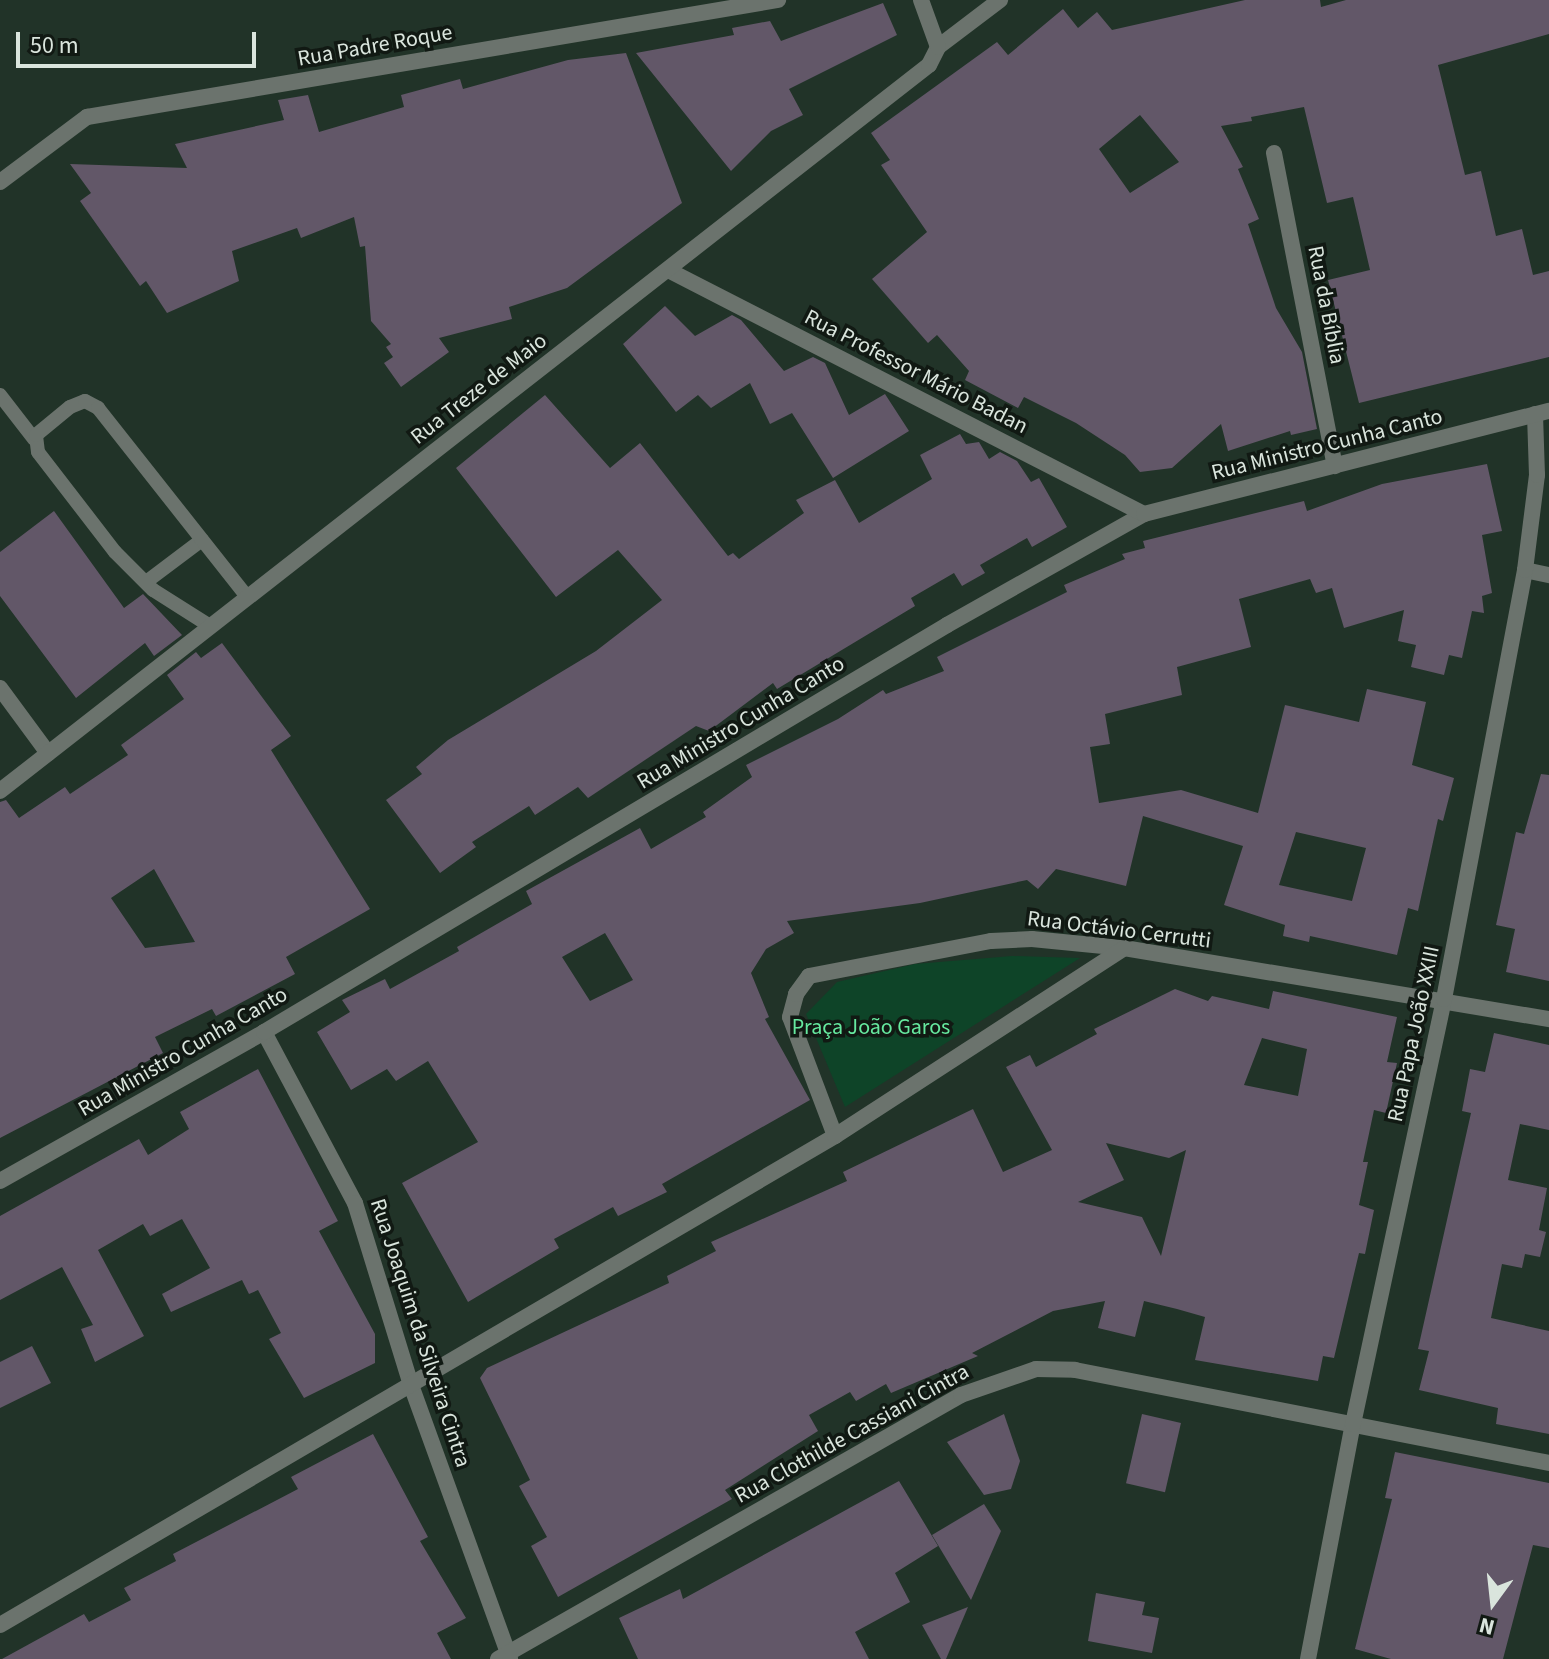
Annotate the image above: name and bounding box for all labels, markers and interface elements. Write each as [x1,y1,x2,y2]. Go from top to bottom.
scale bar [20,16,260,66]
street label: Rua Padre Roque [295,19,455,73]
text: 50 m [30,28,79,63]
street label: Rua da Bíblia [1302,243,1350,367]
street label: Rua Professor Mário Badan [800,304,1032,440]
street label: Rua Treze de Maio [406,328,552,450]
street label: Rua Ministro Cunha Canto [1209,403,1445,487]
street label: Rua Ministro Cunha Canto [632,651,850,795]
street label: Rua Octávio Cerrutti [1026,906,1212,954]
street label: Rua Papa João XXIII [1382,943,1446,1125]
street label: Rua Ministro Cunha Canto [74,981,292,1123]
park label: Praça João Garos [792,1015,950,1041]
street label: Rua Joaquim da Silveira Cintra [364,1195,476,1471]
street label: Rua Clothilde Cassiani Cintra [730,1359,974,1509]
north arrow [1453,1563,1533,1643]
text: N [1476,1609,1498,1644]

